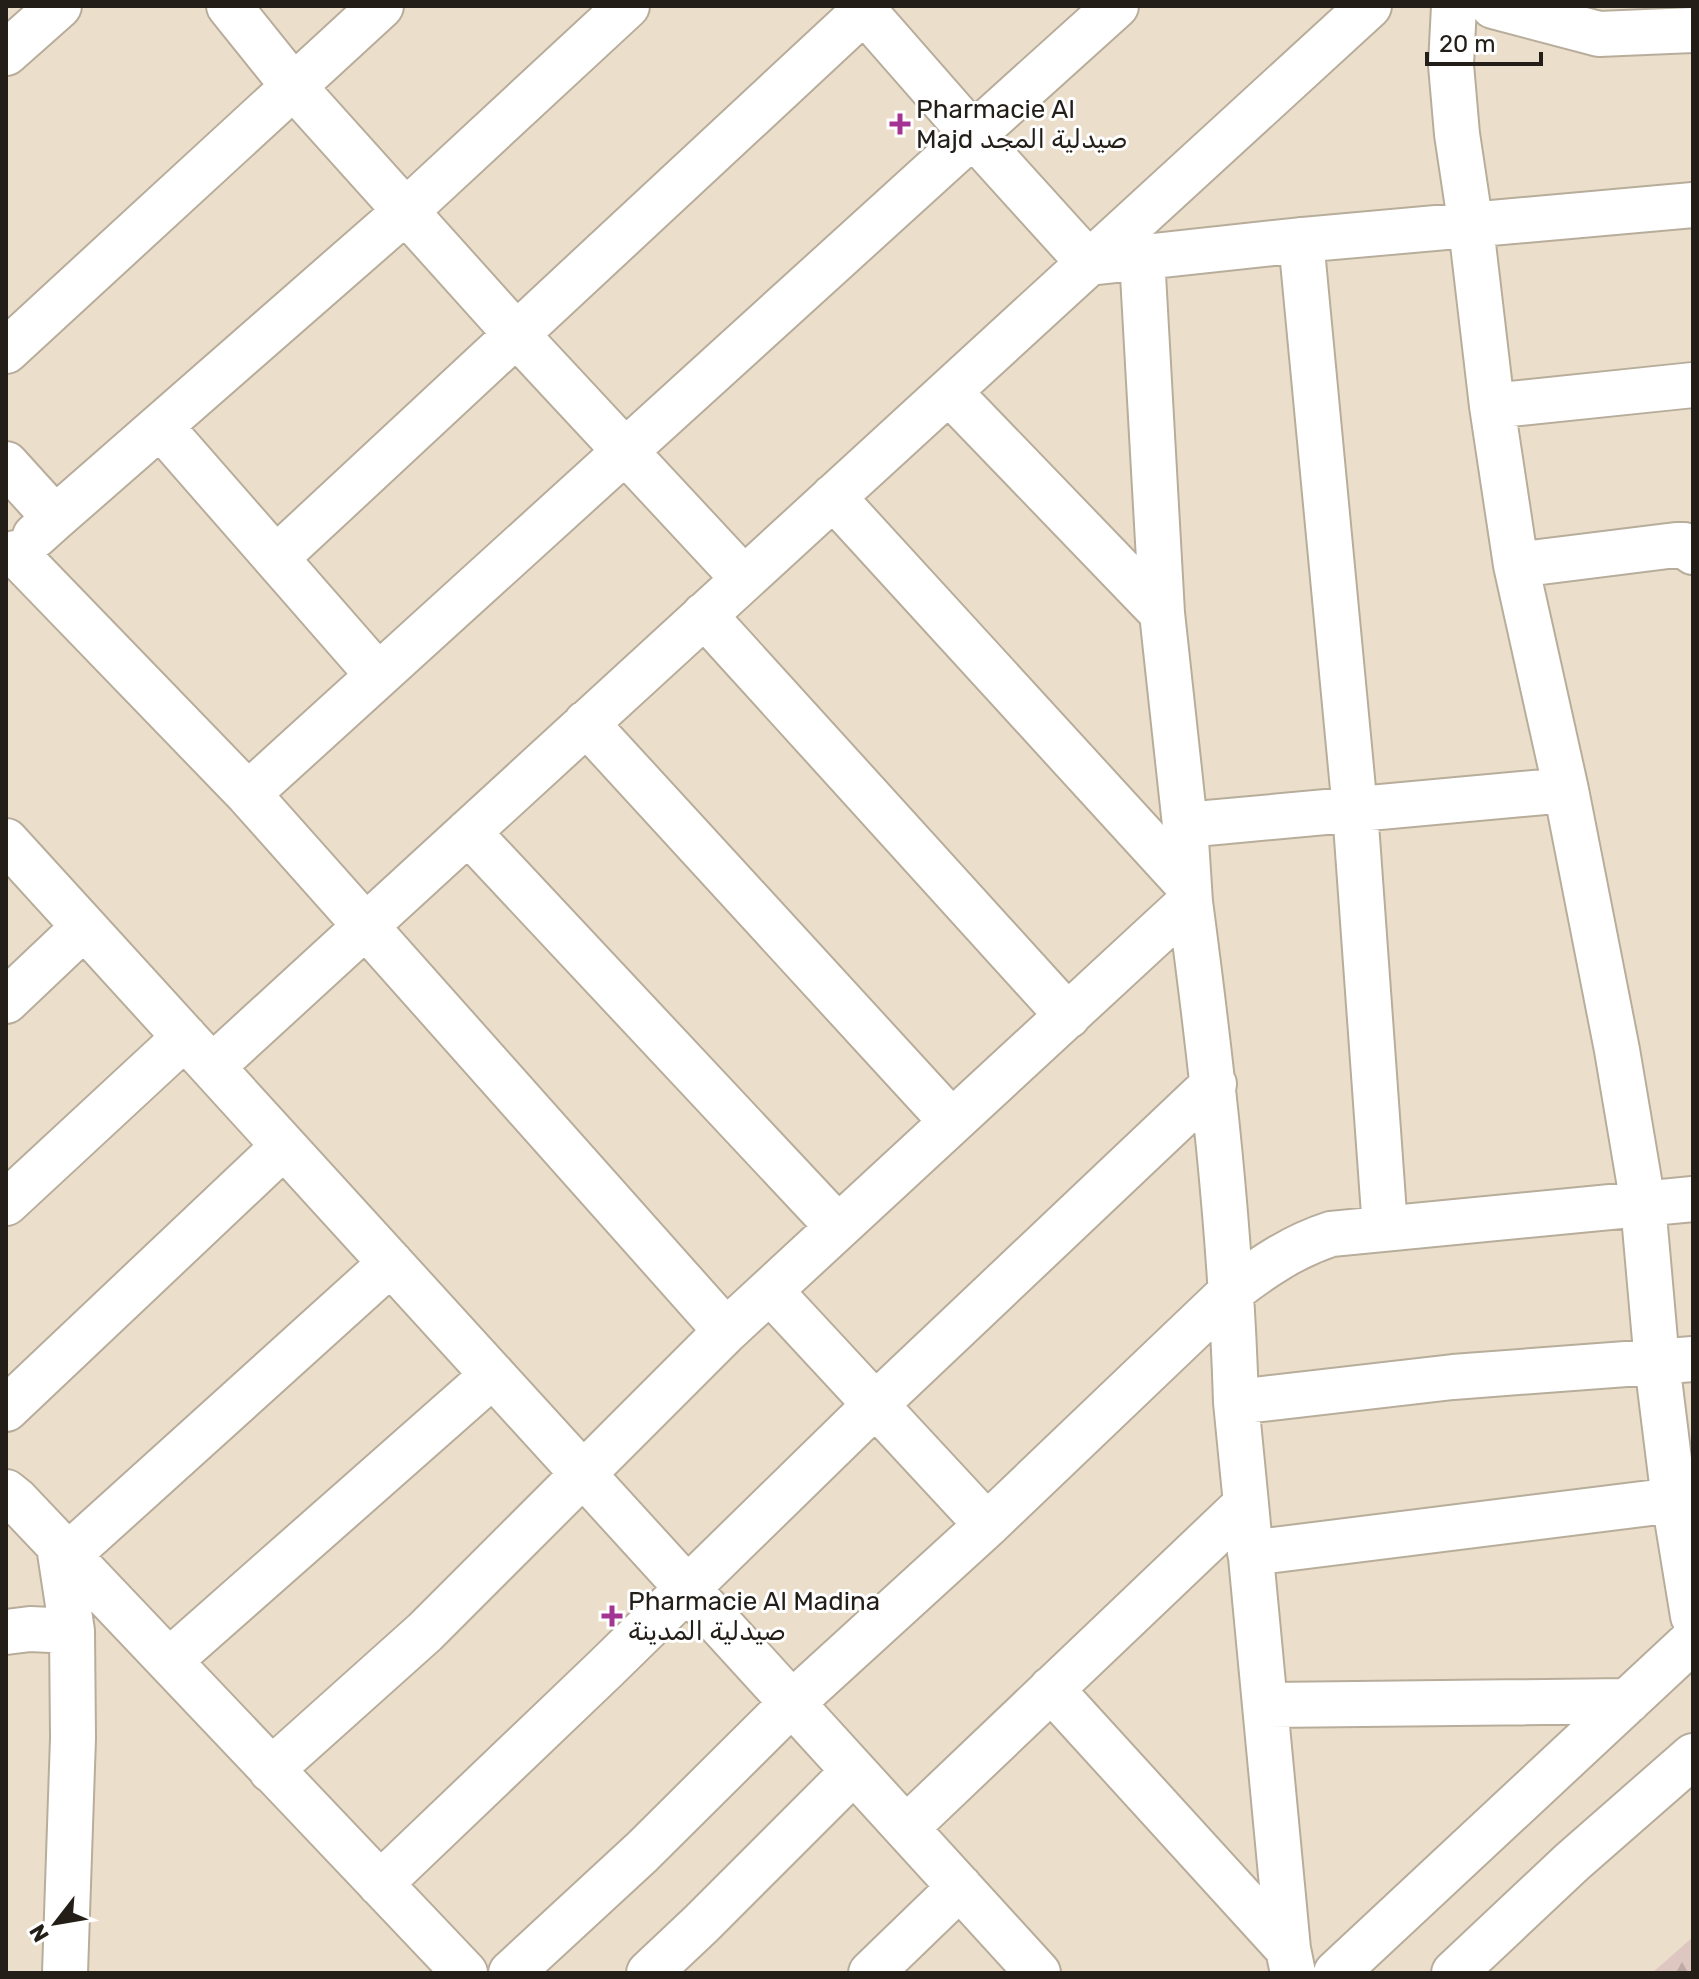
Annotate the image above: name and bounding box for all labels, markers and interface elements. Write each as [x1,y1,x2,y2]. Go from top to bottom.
scale bar [1427,16,1541,66]
text: 20 m [1439,30,1496,58]
place label: Pharmacie Al Majd صيدلية المجد [916,94,1127,155]
marker: Pharmacie Al Majd صيدلية المجد [891,115,909,133]
place label: Pharmacie Al Madina صيدلية المدينة [628,1586,880,1647]
marker: Pharmacie Al Madina صيدلية المدينة [603,1607,621,1625]
north arrow [16,1883,96,1963]
text: N [24,1919,55,1947]

